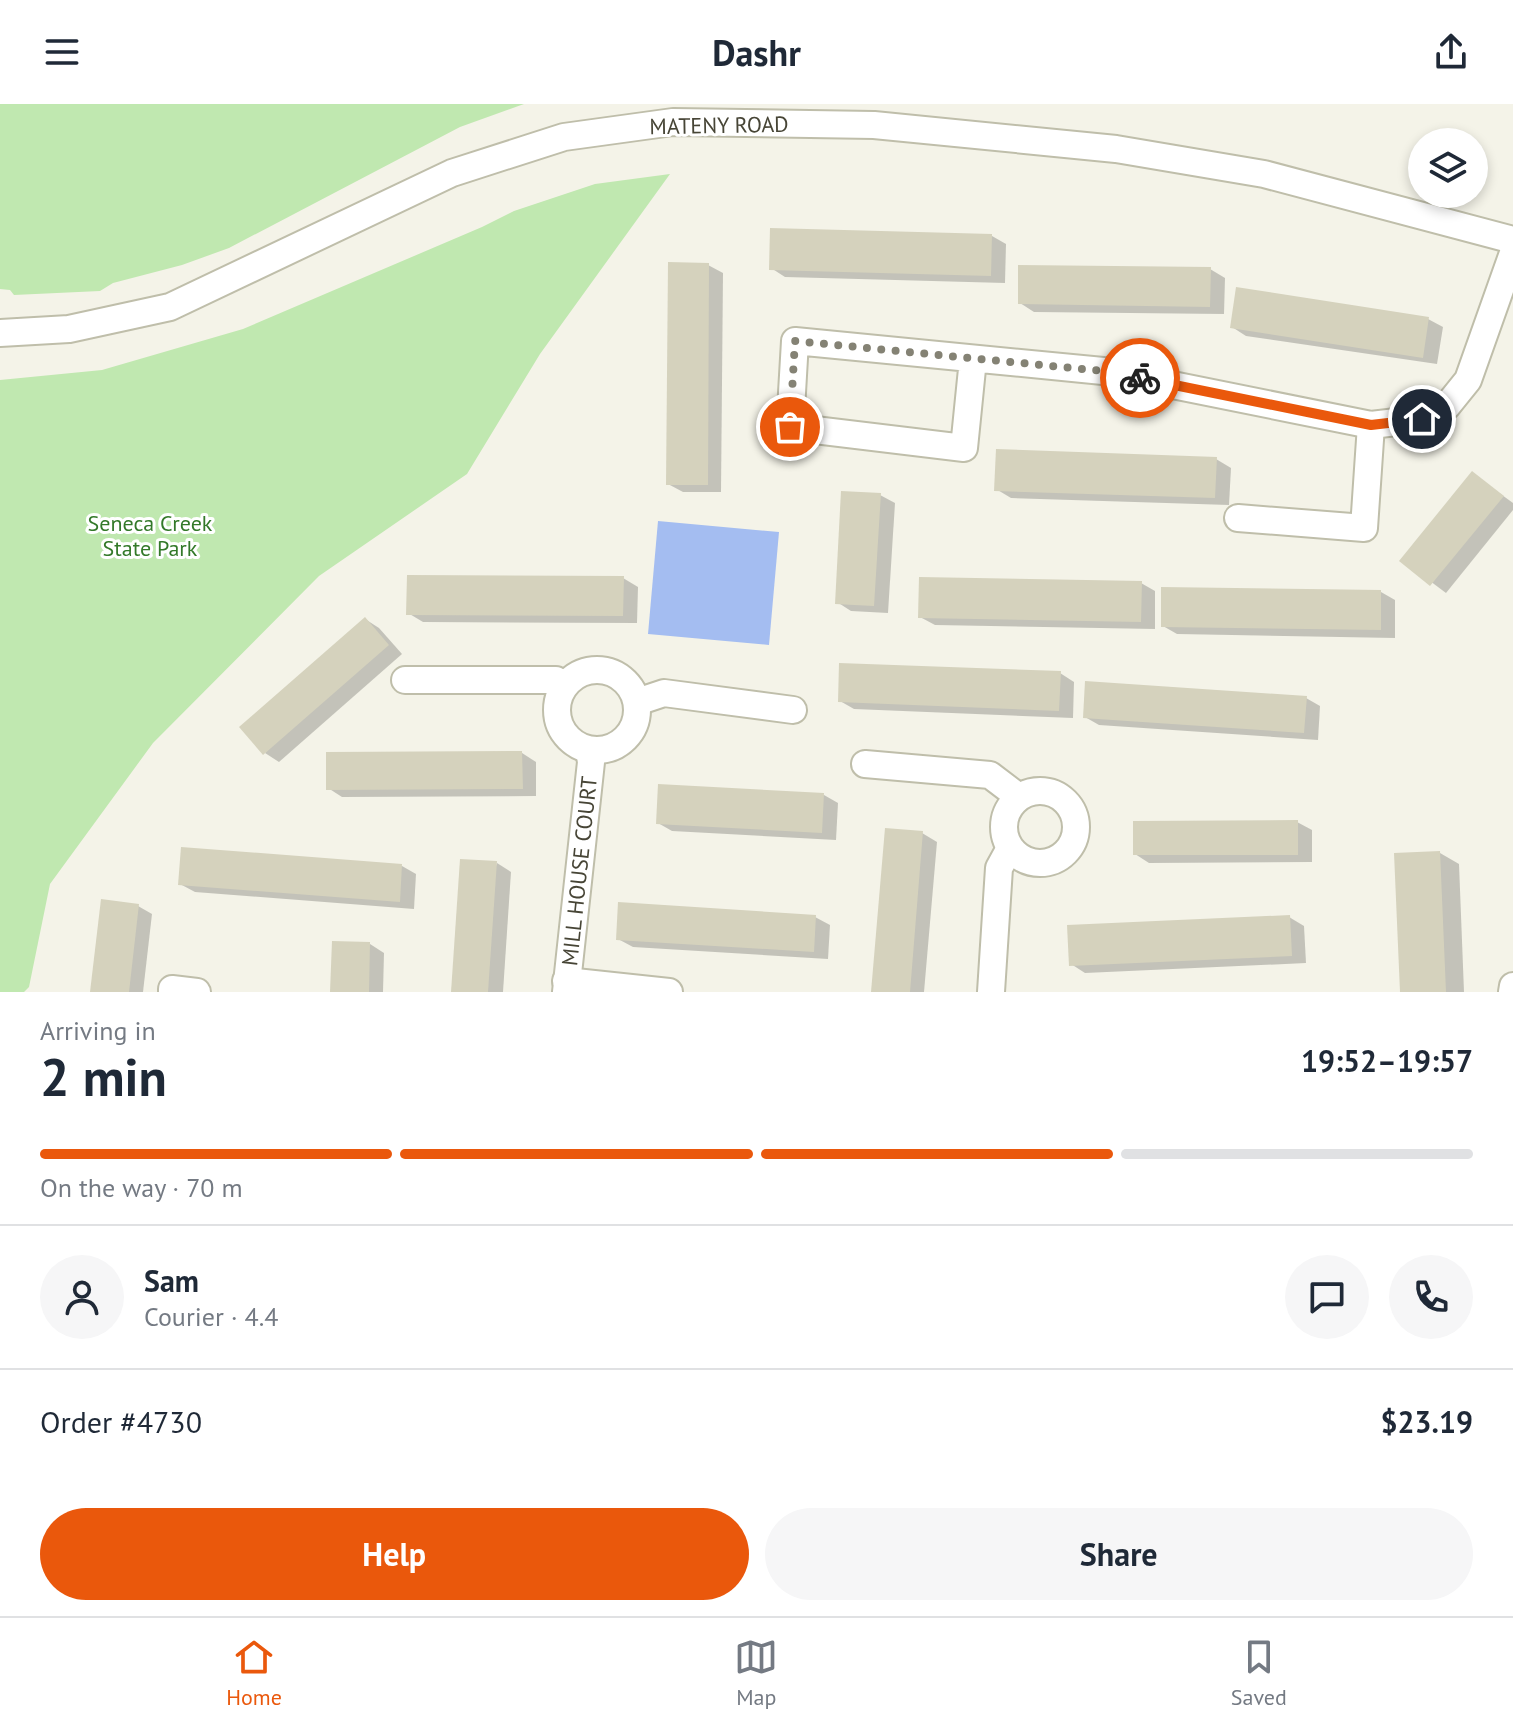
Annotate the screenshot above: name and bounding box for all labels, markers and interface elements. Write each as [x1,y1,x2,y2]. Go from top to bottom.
text: Dashr [712,29,801,76]
icon: menu [40,30,84,74]
icon: share [1429,30,1473,74]
street label: MATENY ROAD [649,110,789,140]
map controls [1408,128,1488,208]
button: layers [1408,128,1488,208]
courier [1100,338,1180,418]
icon: bike [1118,356,1162,400]
pin [1388,385,1456,453]
pin [756,393,824,461]
icon: home [1400,397,1444,441]
icon: bag [768,405,812,449]
park label: Seneca Creek State Park [88,509,213,562]
street label: MILL HOUSE COURT [555,775,603,967]
text: Arriving in [40,1014,156,1047]
text: 19:52–19:57 [1301,1041,1473,1080]
text: 2 min [40,1043,167,1110]
text: On the way · 70 m [40,1171,243,1204]
button: person [40,1255,124,1339]
button: chat [1285,1255,1369,1339]
button: phone [1389,1255,1473,1339]
text: Sam [144,1261,199,1300]
text: Courier · 4.4 [144,1300,278,1333]
text: Order #4730 [40,1402,202,1441]
text: $23.19 [1381,1402,1473,1441]
button: Help [40,1508,749,1600]
button: Share [765,1508,1473,1600]
tab: Home [226,1635,282,1711]
tab: Map [734,1635,778,1711]
tab: Saved [1231,1635,1287,1711]

